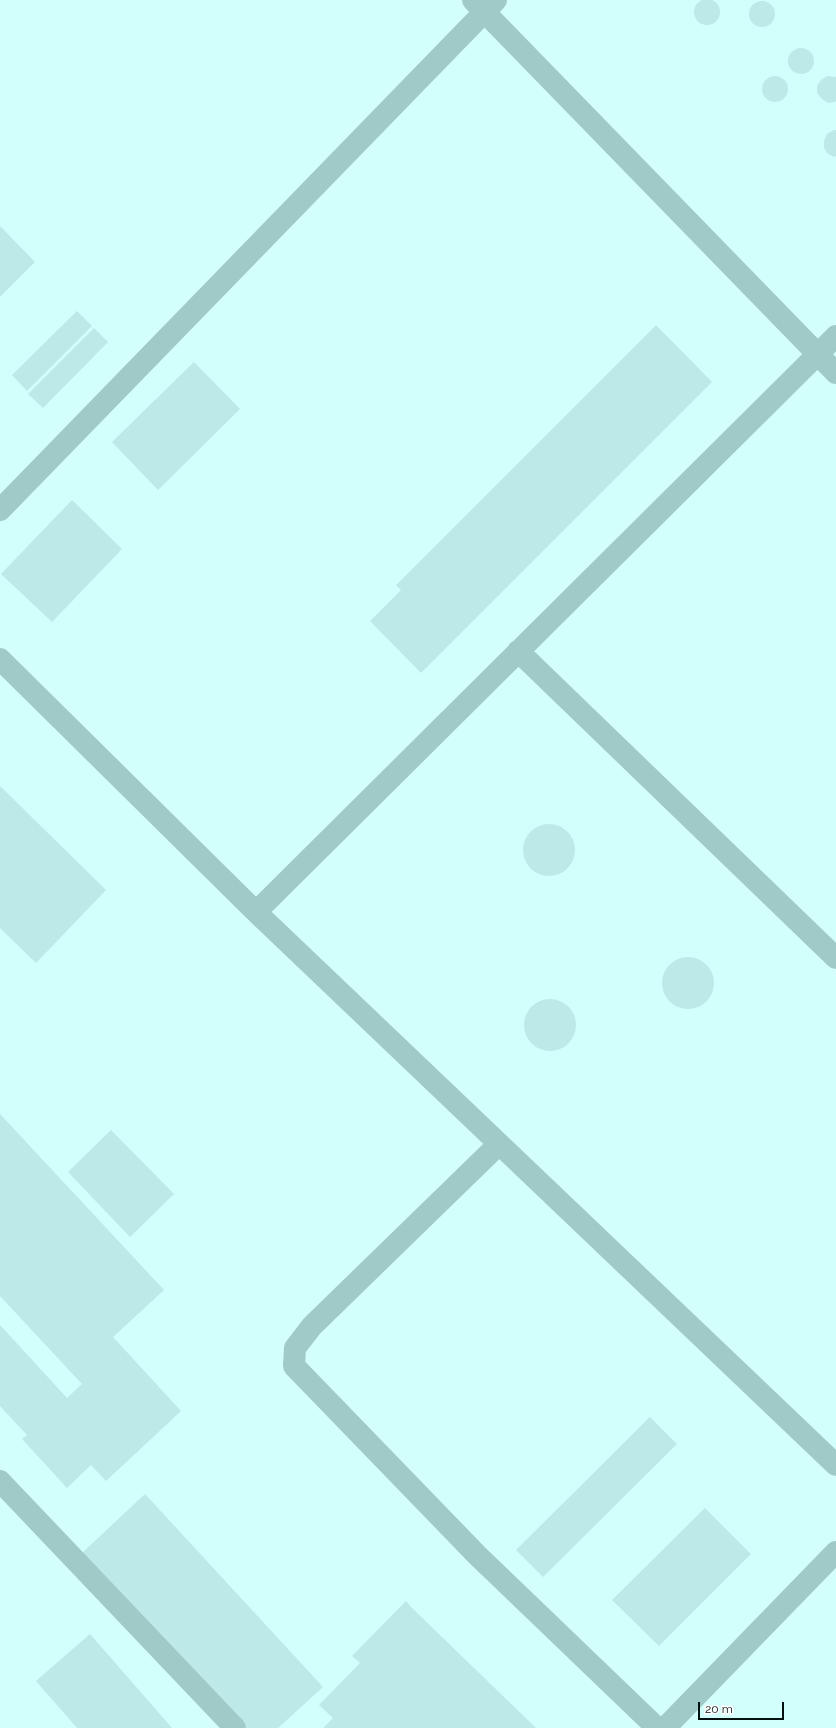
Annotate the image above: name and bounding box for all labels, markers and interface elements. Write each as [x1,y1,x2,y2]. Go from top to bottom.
scale bar [700,1694,786,1720]
text: 20 m [705,1702,733,1716]

